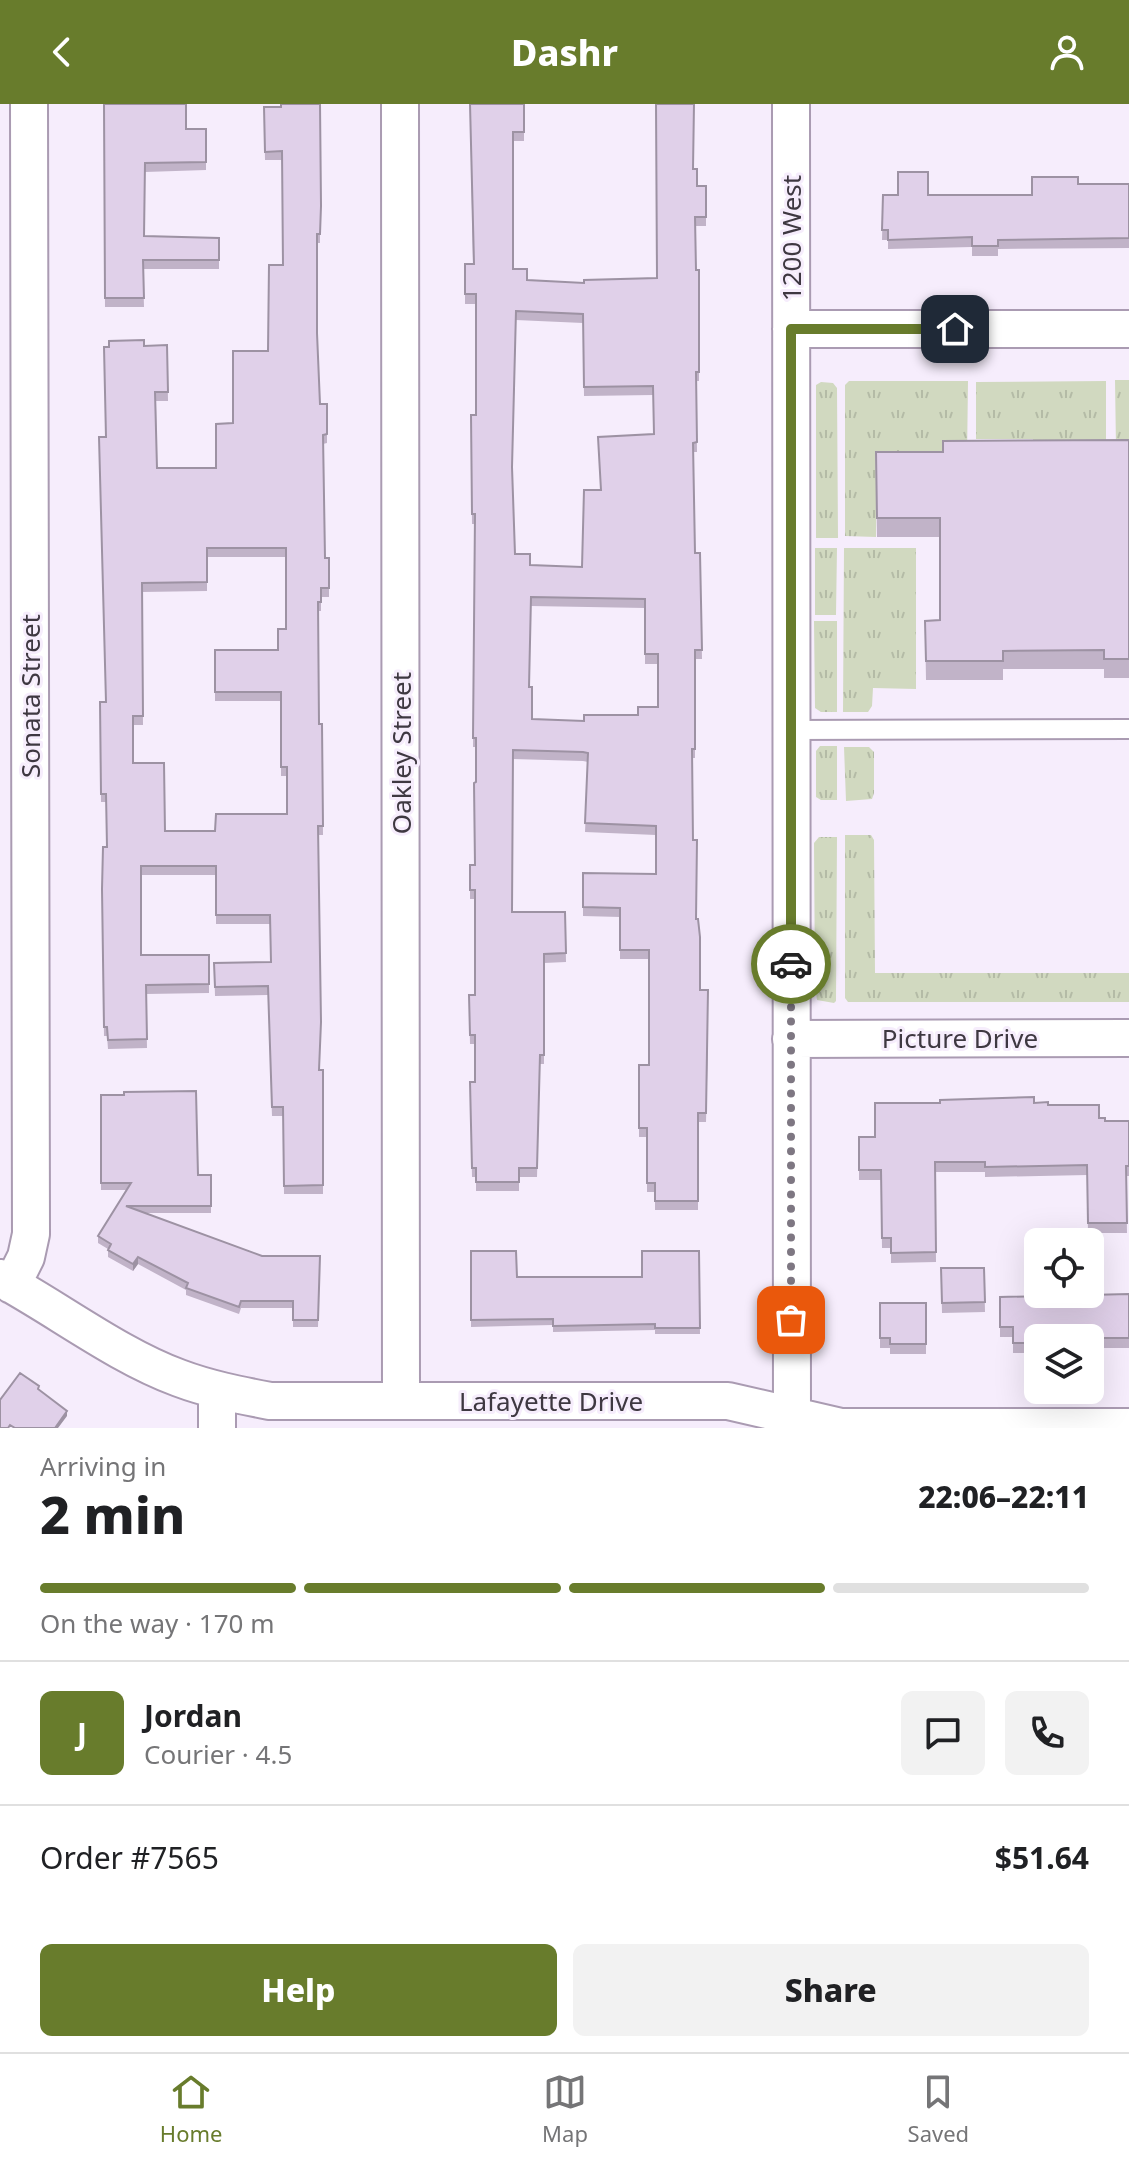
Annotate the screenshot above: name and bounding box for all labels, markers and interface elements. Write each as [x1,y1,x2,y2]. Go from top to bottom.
text: Dashr [511,28,618,77]
icon: back [40,30,84,74]
icon: person [1045,30,1089,74]
street label: 1200 West [773,175,809,301]
pin [921,295,989,363]
icon: home [933,307,977,351]
street label: Sonata Street [12,614,48,778]
street label: Oakley Street [383,672,419,834]
courier [751,924,831,1004]
icon: car [769,942,813,986]
street label: Picture Drive [882,1020,1038,1056]
map controls [1024,1228,1104,1404]
button: locate [1024,1228,1104,1308]
pin [757,1286,825,1354]
icon: bag [769,1298,813,1342]
button: layers [1024,1324,1104,1404]
street label: Lafayette Drive [459,1383,643,1419]
text: Arriving in [40,1448,166,1484]
text: 22:06–22:11 [918,1476,1089,1517]
text: 2 min [40,1478,185,1549]
text: On the way · 170 m [40,1605,274,1641]
button: chat [901,1691,985,1775]
button: phone [1005,1691,1089,1775]
text: Jordan [144,1695,242,1736]
text: J [77,1713,87,1754]
text: Courier · 4.5 [144,1736,292,1772]
text: Order #7565 [40,1837,219,1878]
text: $51.64 [995,1837,1089,1878]
button: Help [40,1944,557,2036]
button: Share [573,1944,1089,2036]
tab: Home [160,2070,222,2148]
tab: Map [542,2070,588,2148]
tab: Saved [908,2070,969,2148]

